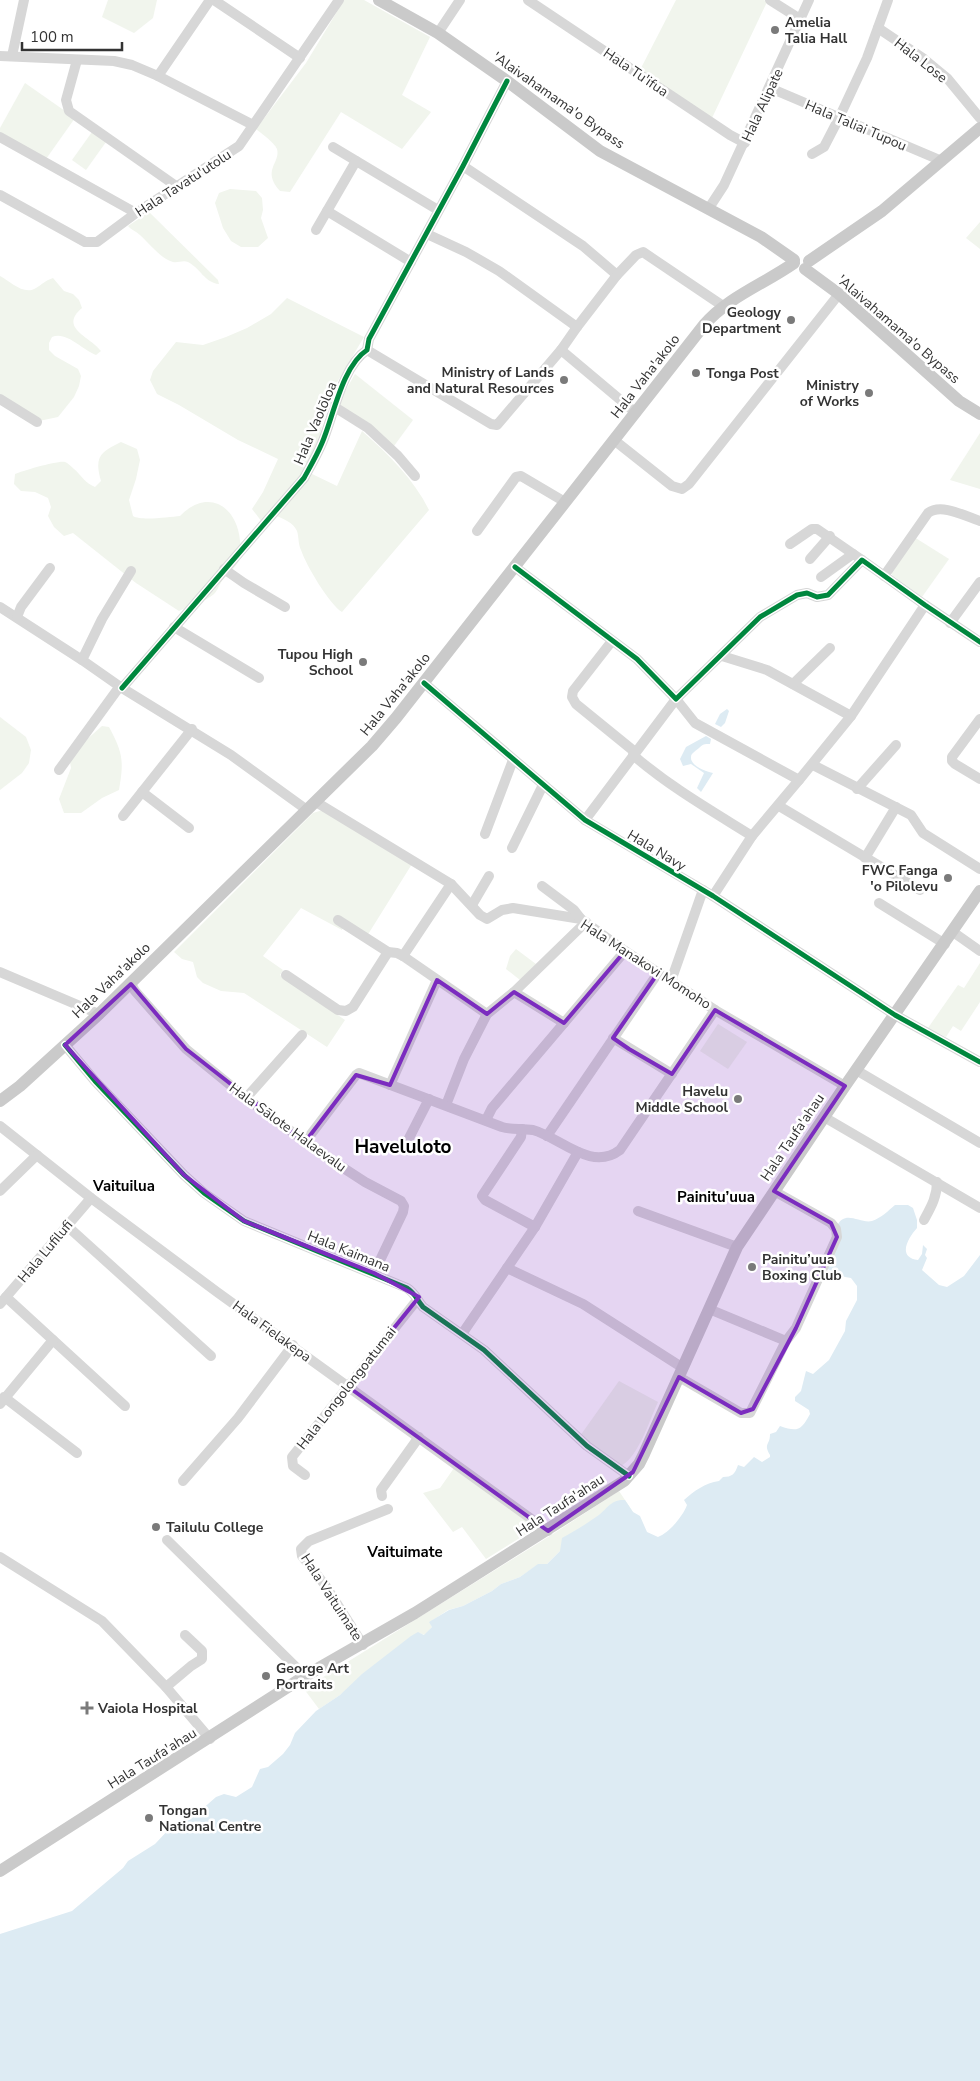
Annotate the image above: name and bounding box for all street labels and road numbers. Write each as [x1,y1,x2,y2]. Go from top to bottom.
street label: Hala Lose [890,34,951,87]
street label: Hala Tu'ifua [599,44,672,101]
street label: 'Alaivahamama'o Bypass [489,48,629,153]
street label: Hala Alipate [737,66,788,145]
street label: Hala Taliai Tupou [802,95,910,155]
street label: Hala Tavatu'utolu [132,145,235,222]
street label: 'Alaivahamama'o Bypass [833,271,964,388]
street label: Hala Vaha'akolo [607,330,684,422]
street label: Hala Vaolōloa [289,379,341,468]
street label: Hala Vaha'akolo [356,649,435,740]
street label: Hala Navy [624,825,690,876]
street label: Hala Manakovi Momoho [577,915,715,1014]
street label: Hala Vaha'akolo [68,938,155,1023]
street label: Hala Sālote Halaevalu [225,1078,350,1176]
street label: Hala Taufa'ahau [756,1090,829,1185]
street label: Hala Lufilufi [14,1216,77,1287]
street label: Hala Kaimana [305,1226,393,1277]
street label: Hala Fielakepa [228,1296,315,1366]
street label: Hala Longolongoatumai [292,1323,400,1454]
street label: Hala Taufa'ahau [512,1470,608,1541]
street label: Hala Vaituimate [296,1550,367,1645]
street label: Hala Taufa'ahau [104,1723,200,1793]

